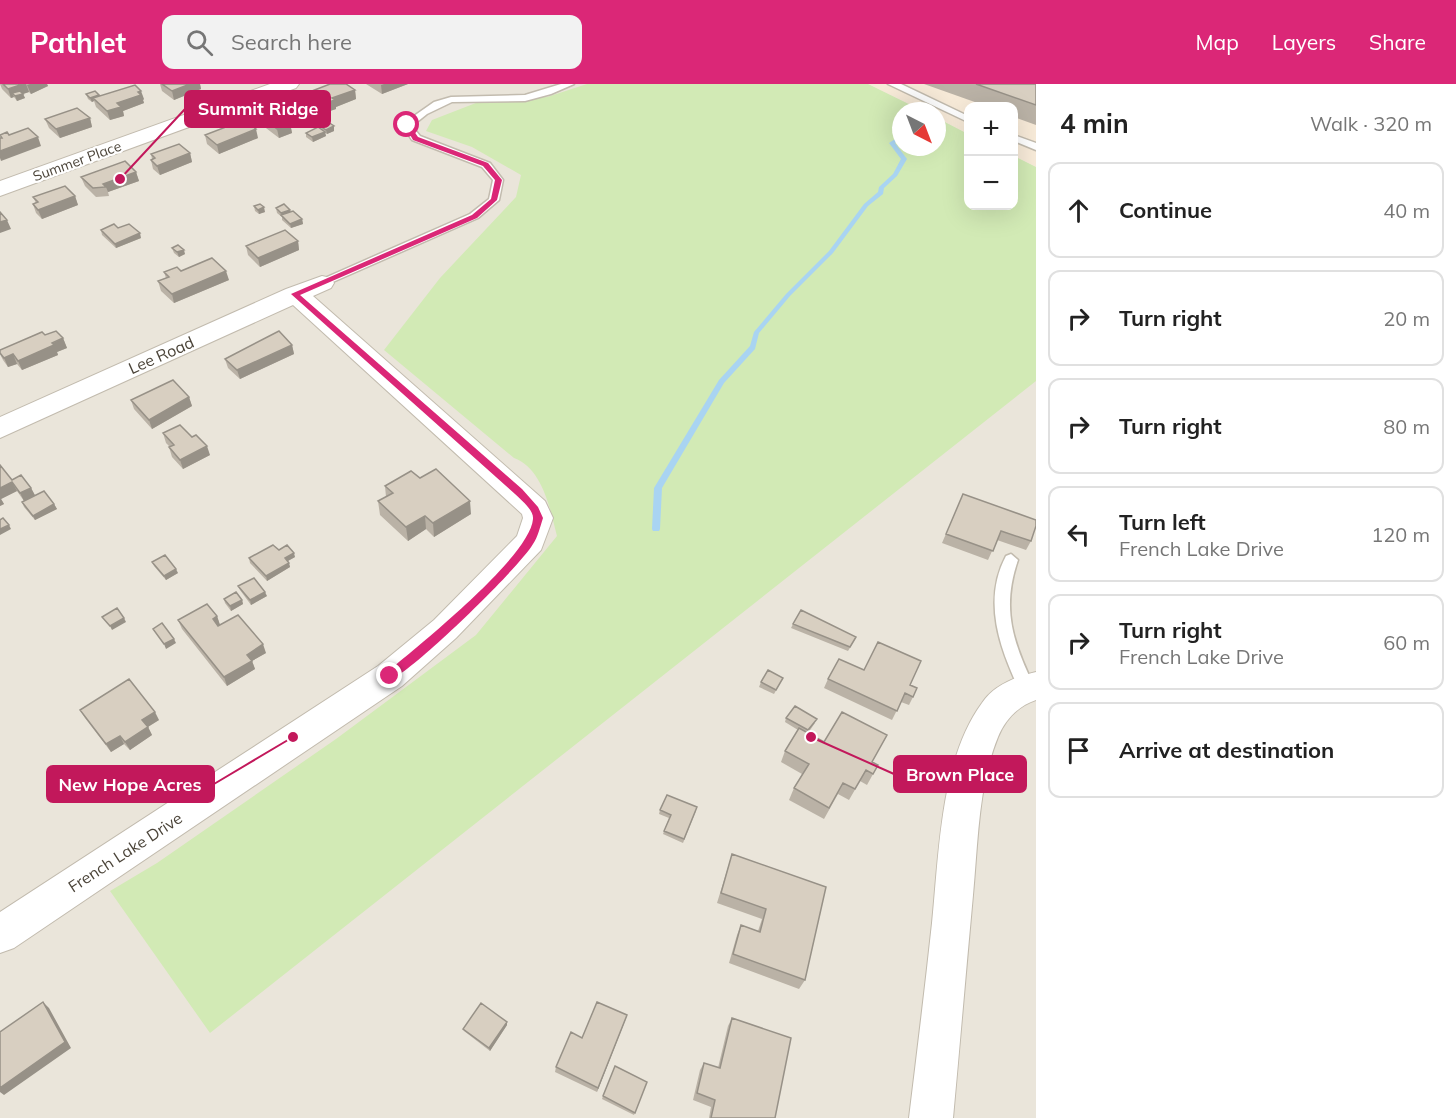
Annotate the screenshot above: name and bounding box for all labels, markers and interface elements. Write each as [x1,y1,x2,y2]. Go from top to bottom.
search box [162,15,582,69]
text: Pathlet [30,25,126,60]
icon: search [183,26,216,59]
text: Search here [231,28,352,56]
text: Map [1196,29,1239,55]
text: Layers [1272,29,1336,55]
text: Share [1369,29,1426,55]
callout: Summit Ridge [185,91,330,127]
text: Summit Ridge [198,97,318,120]
north arrow [892,102,946,156]
map controls [964,102,1018,210]
button: + [964,102,1018,156]
text: 4 min [1060,107,1129,140]
route start [393,111,419,137]
text: Walk · 320 m [1310,111,1432,136]
street label: Summer Place [30,137,124,185]
button: − [964,156,1018,210]
icon: ahead [1062,194,1095,227]
text: Continue [1119,196,1212,224]
text: 40 m [1383,198,1430,223]
icon: right [1062,302,1095,335]
text: Turn right [1119,304,1222,332]
text: 20 m [1383,306,1430,331]
street label: Lee Road [125,332,197,378]
icon: right [1062,410,1095,443]
text: Turn right [1119,412,1222,440]
text: 80 m [1383,414,1430,439]
text: Turn left [1119,508,1206,536]
icon: left [1062,518,1095,551]
text: 120 m [1371,522,1430,547]
text: French Lake Drive [1119,536,1284,561]
text: Turn right [1119,616,1222,644]
icon: right [1062,626,1095,659]
text: 60 m [1383,630,1430,655]
text: French Lake Drive [1119,644,1284,669]
route end [376,662,402,688]
icon: arrive [1062,734,1095,767]
text: Arrive at destination [1119,736,1334,764]
callout: Brown Place [894,756,1026,792]
text: Brown Place [906,763,1014,786]
callout: New Hope Acres [47,766,214,802]
text: New Hope Acres [59,773,201,796]
street label: French Lake Drive [64,808,186,896]

